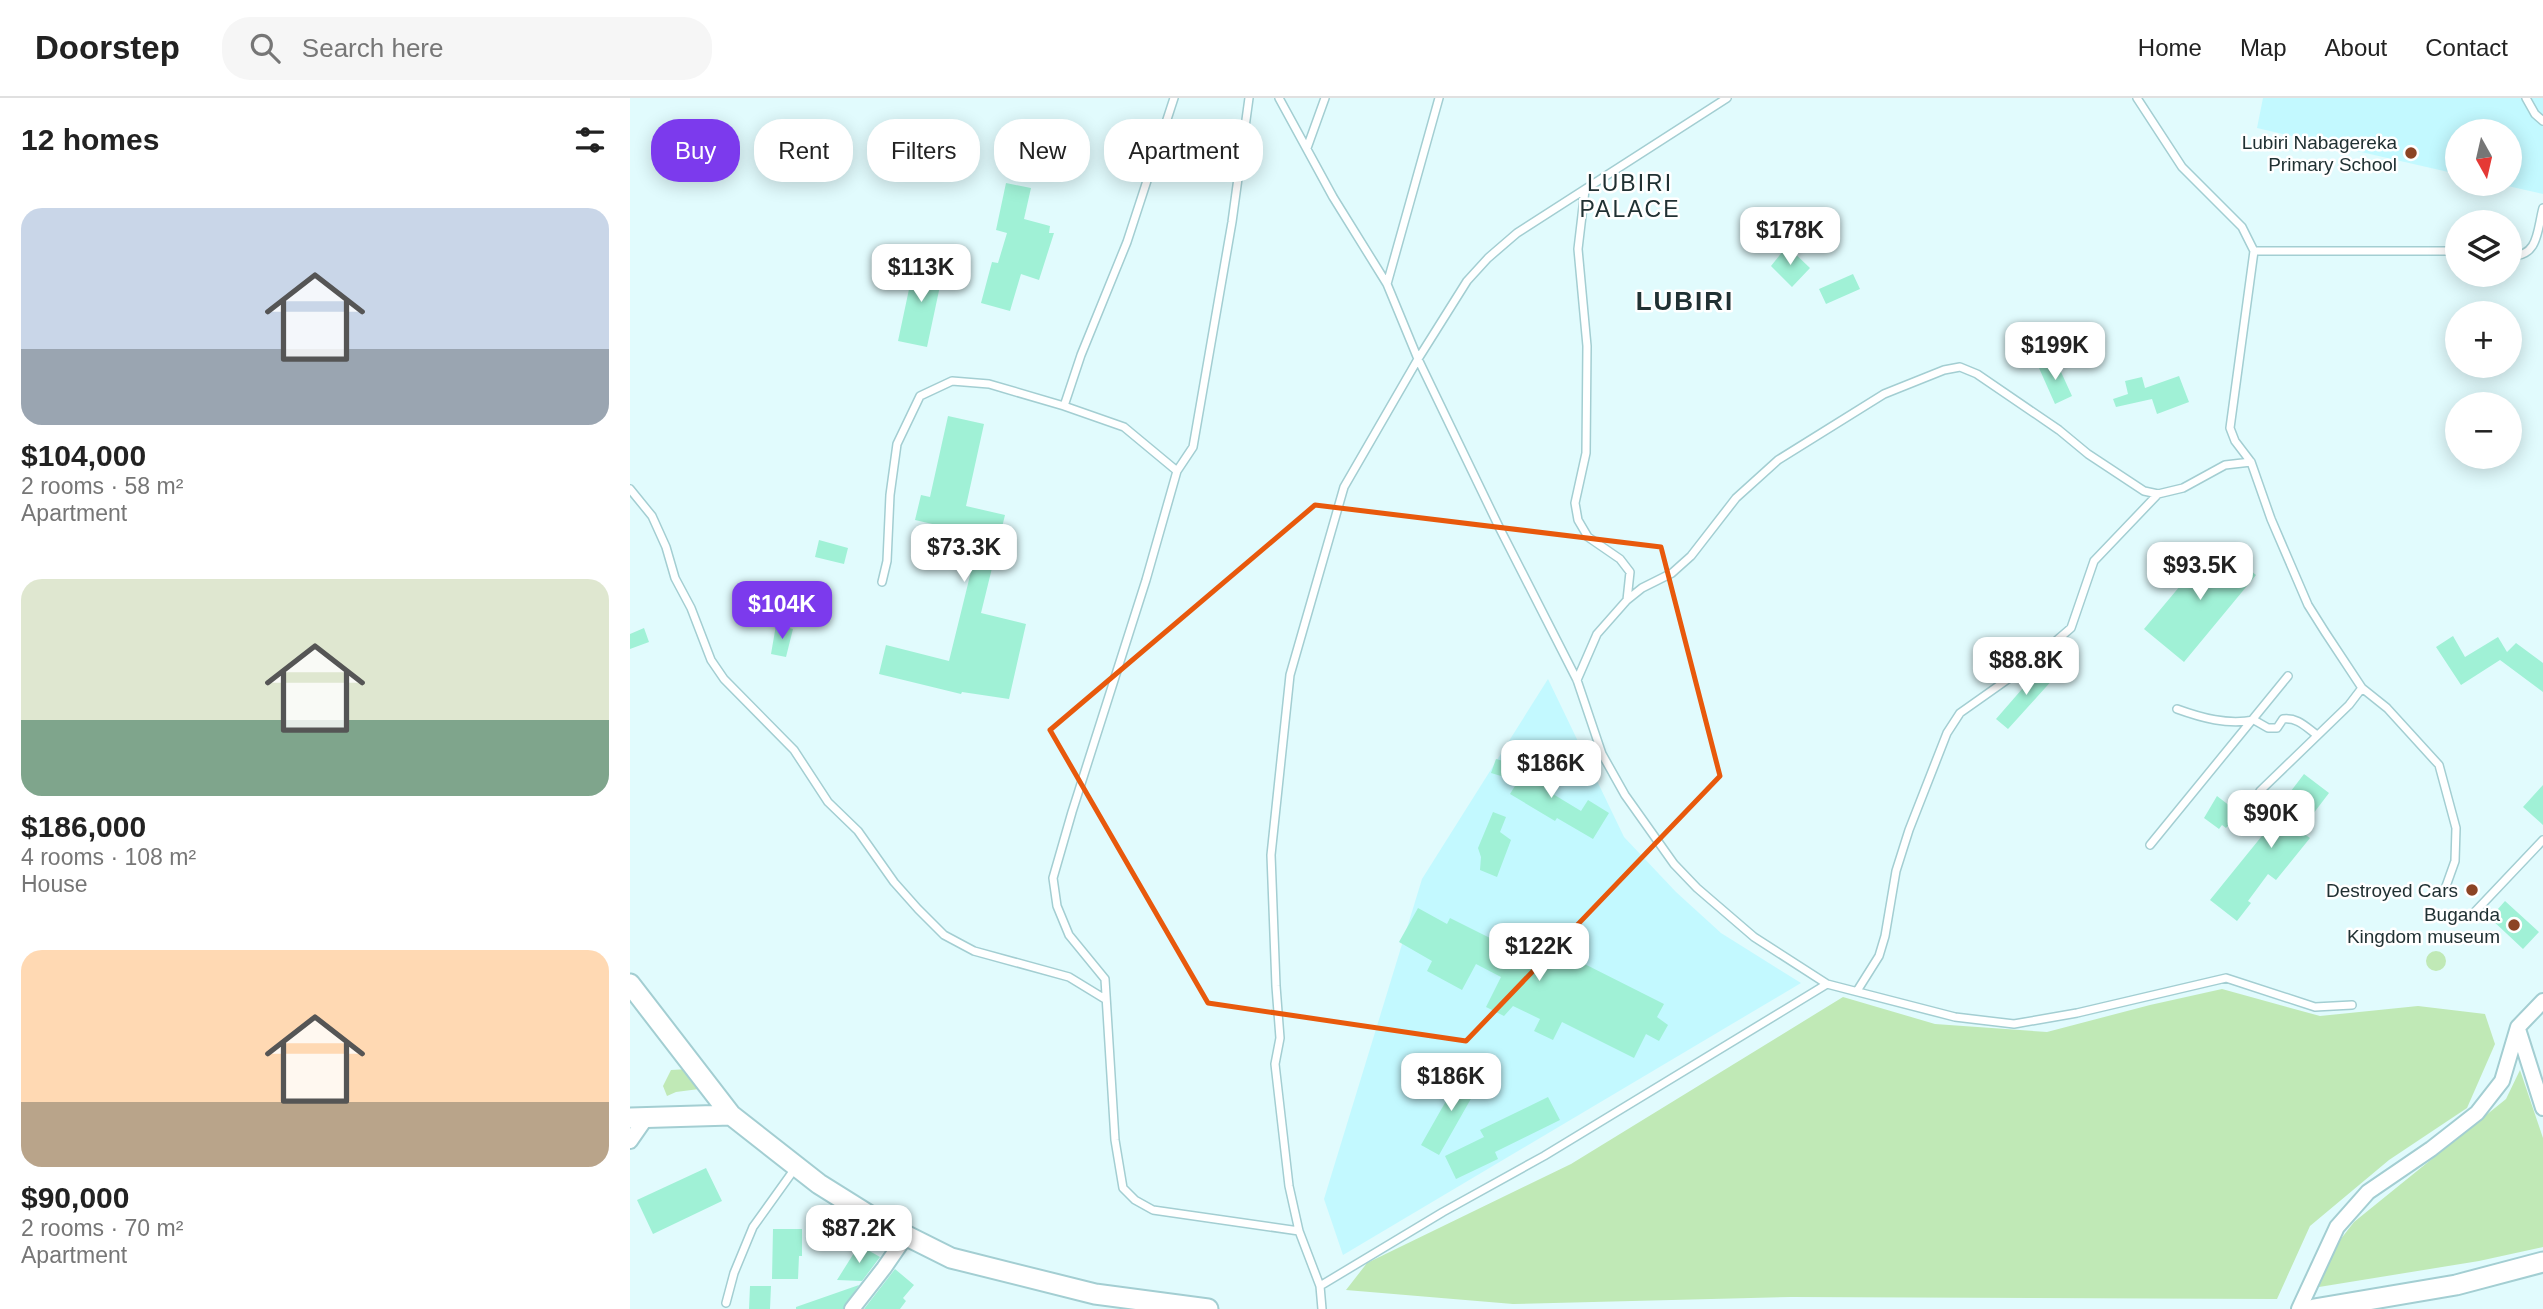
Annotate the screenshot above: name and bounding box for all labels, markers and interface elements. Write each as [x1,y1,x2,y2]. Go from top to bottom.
search box [222,17,712,80]
text: Doorstep [35,29,180,66]
icon: search [246,29,284,67]
text: Search here [302,33,444,63]
text: Home [2138,34,2202,61]
text: Map [2240,34,2287,61]
text: About [2325,34,2387,61]
text: Contact [2425,34,2508,61]
chip: Buy [651,119,740,182]
chip: Rent [754,119,853,182]
chip: Filters [867,119,980,182]
chip: New [994,119,1090,182]
chip: Apartment [1104,119,1263,182]
north arrow [2445,119,2522,196]
map controls [2445,119,2522,469]
icon: filters [571,121,609,159]
text: 12 homes [21,123,159,156]
place label: Lubiri Nabagereka Primary School [2242,132,2397,175]
marker: Lubiri Nabagereka Primary School [2403,145,2419,161]
district label: LUBIRI PALACE [1579,170,1681,222]
pin: $178K [1741,208,1839,267]
button: layers [2445,210,2522,287]
text: $178K [1756,217,1824,243]
pin: $113K [872,244,970,304]
icon: home [252,254,378,380]
text: $113K [888,254,954,280]
district label: LUBIRI [1636,286,1734,316]
button: + [2445,301,2522,378]
pin: $199K [2006,322,2104,382]
text: $199K [2021,332,2089,358]
button: − [2445,392,2522,469]
text: $104,000 [21,439,146,472]
text: 2 rooms · 58 m² [21,473,183,499]
text: Apartment [21,500,127,526]
pin: $73.3K [907,524,1021,584]
text: $73.3K [927,534,1001,560]
pin: $93.5K [2143,542,2257,602]
text: $93.5K [2163,552,2237,578]
pin: $104K [733,582,831,641]
text: $104K [748,591,816,617]
icon: home [252,625,378,751]
pin: $88.8K [1969,638,2083,697]
text: $88.8K [1989,647,2063,673]
pin: $186K [1502,740,1600,800]
text: $186K [1517,750,1585,776]
pin: $90K [2230,790,2312,850]
text: $90K [2244,800,2298,826]
text: $186,000 [21,810,146,843]
text: 4 rooms · 108 m² [21,844,196,870]
text: House [21,871,87,897]
place label: Destroyed Cars [2326,880,2458,901]
marker: Destroyed Cars [2464,882,2480,898]
place label: Buganda Kingdom museum [2347,904,2500,947]
marker: Buganda Kingdom museum [2506,917,2522,933]
pin: $122K [1490,924,1588,983]
text: $122K [1505,933,1573,959]
icon: home [252,996,378,1122]
pin: $186K [1402,1054,1500,1113]
text: $186K [1417,1063,1485,1089]
text: $90,000 [21,1181,129,1214]
pin: $87.2K [802,1206,916,1265]
text: 2 rooms · 70 m² [21,1215,183,1241]
text: $87.2K [822,1215,896,1241]
text: Apartment [21,1242,127,1268]

